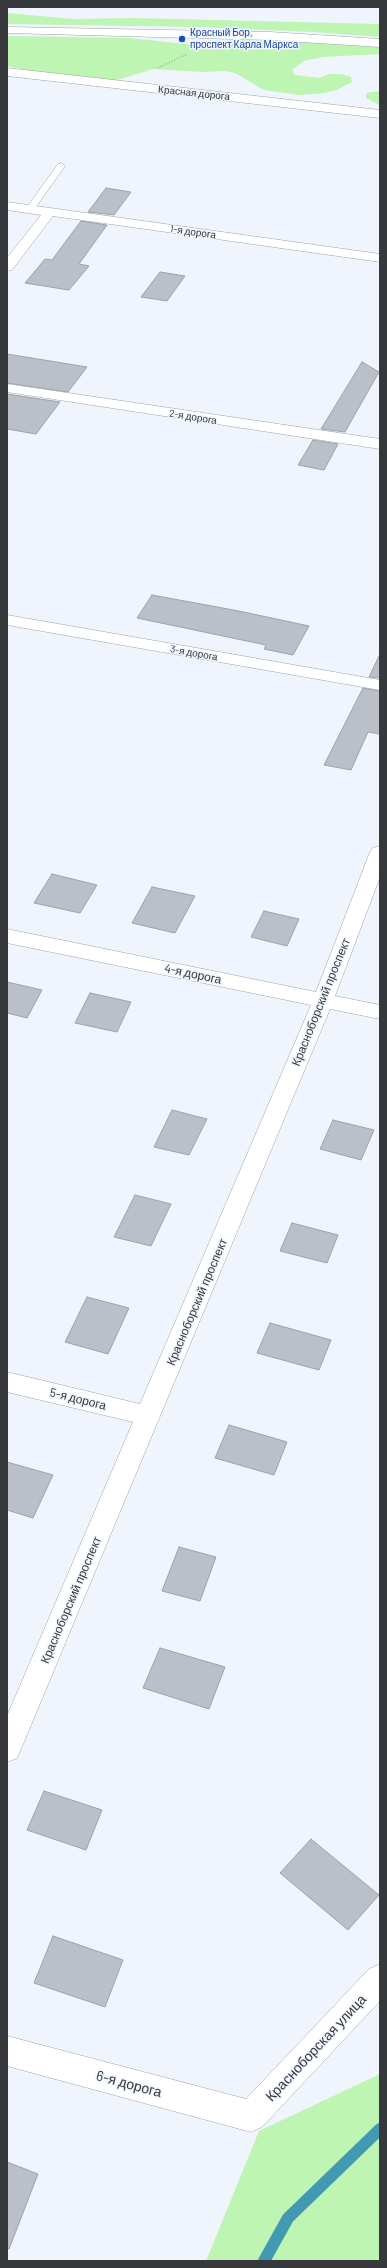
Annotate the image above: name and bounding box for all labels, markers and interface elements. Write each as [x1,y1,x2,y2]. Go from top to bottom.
place label: Красный Бор, проспект Карла Маркса [190,27,298,50]
marker: Красный Бор, проспект Карла Маркса [177,34,187,44]
street label: Красная дорога [158,83,230,103]
street label: 1-я дорога [169,223,217,241]
street label: 2-я дорога [168,407,218,427]
street label: 3-я дорога [169,643,219,663]
street label: Красноборский проспект [289,936,353,1068]
street label: 4-я дорога [163,961,223,987]
street label: Красноборский проспект [164,1236,230,1368]
street label: 5-я дорога [48,1385,108,1413]
street label: Красноборский проспект [38,1534,104,1666]
street label: Красноборская улица [262,1991,370,2105]
street label: 6-я дорога [94,2067,164,2101]

